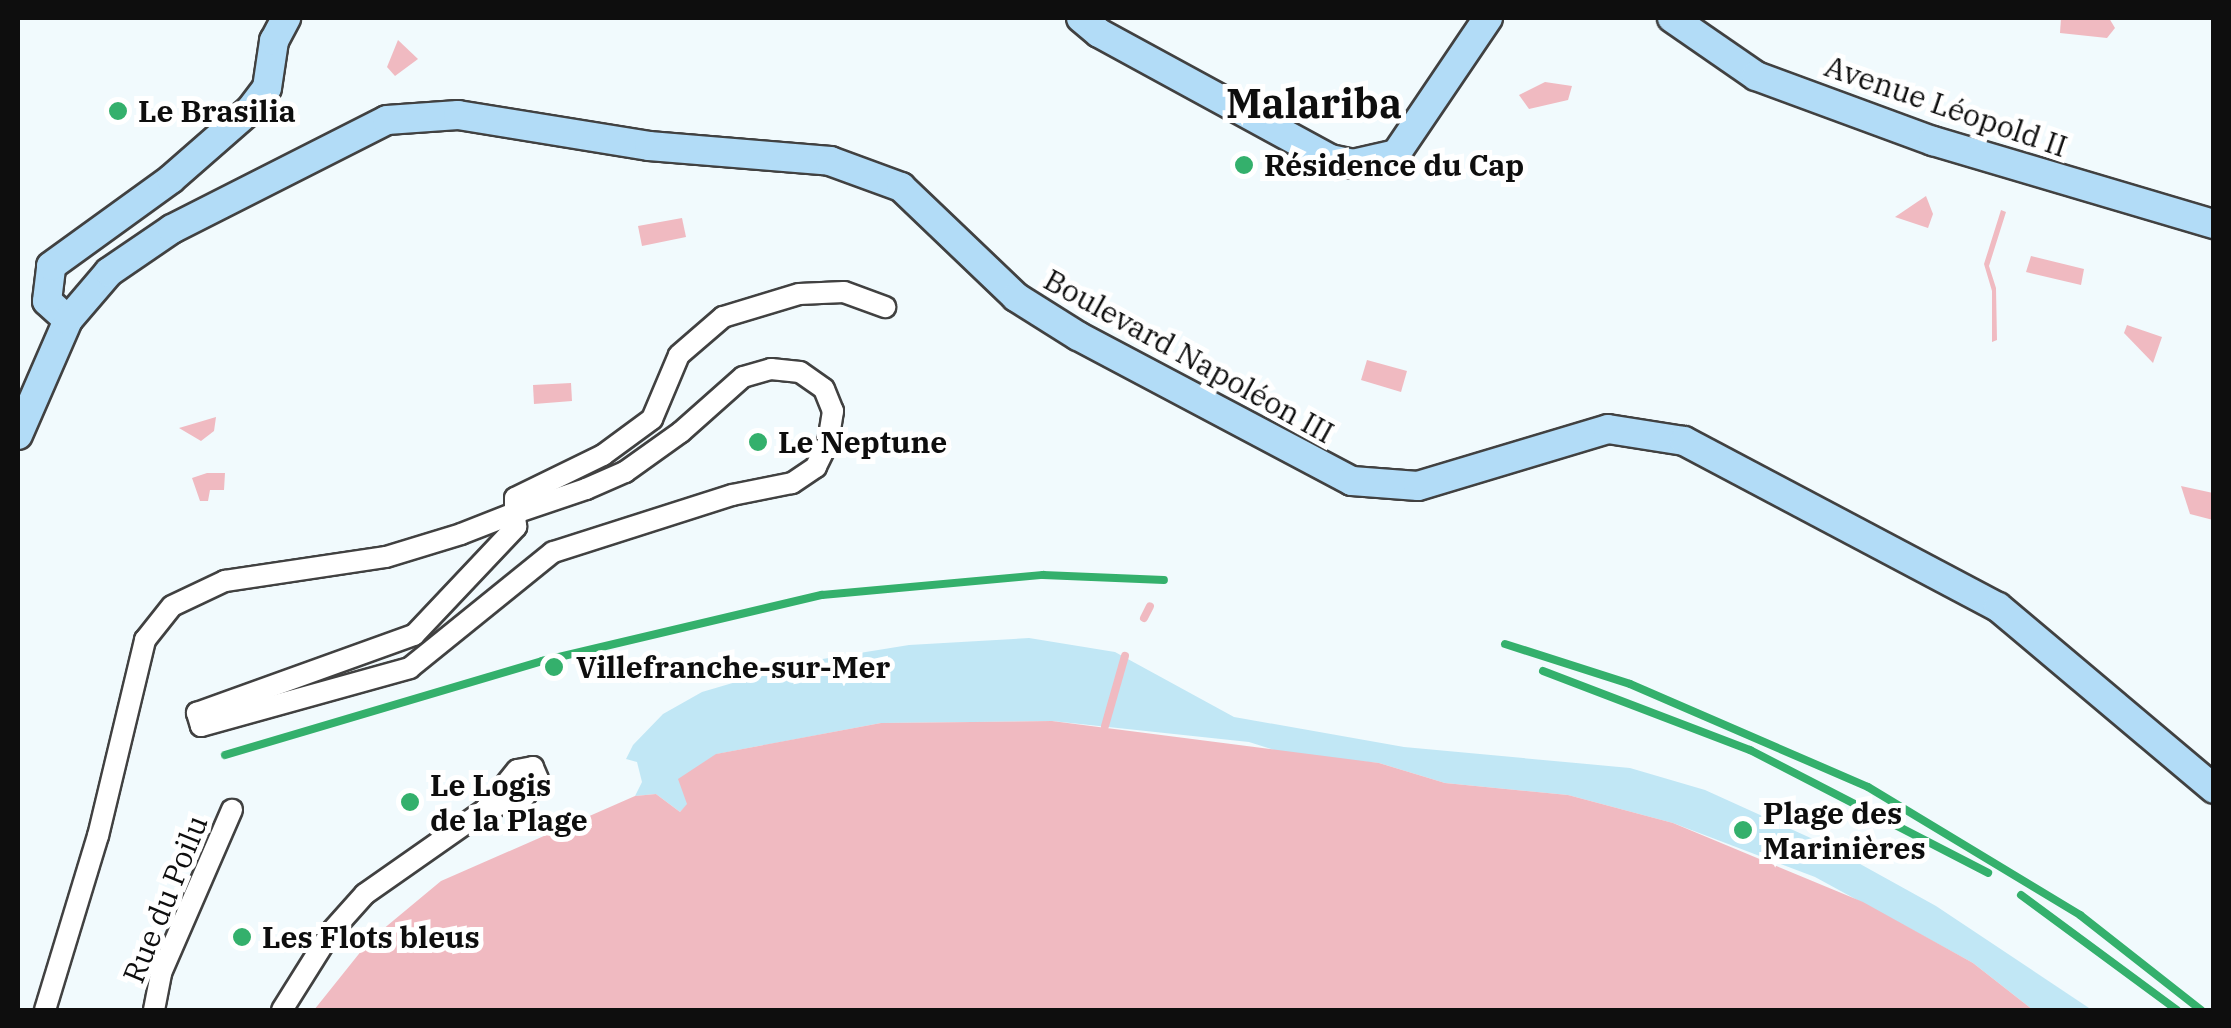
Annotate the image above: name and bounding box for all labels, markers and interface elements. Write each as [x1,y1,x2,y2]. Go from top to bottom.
street label: Avenue Léopold II [1820,48,2072,164]
district label: Malariba [1226,79,1402,127]
place label: Le Brasilia [138,93,296,129]
marker: Le Brasilia [107,100,129,122]
place label: Résidence du Cap [1264,147,1524,183]
marker: Résidence du Cap [1233,154,1255,176]
street label: Boulevard Napoléon III [1038,261,1340,451]
place label: Le Neptune [778,424,947,460]
marker: Le Neptune [747,431,769,453]
place label: Villefranche-sur-Mer [576,649,890,685]
marker: Villefranche-sur-Mer [541,654,567,680]
place label: Le Logis de la Plage [430,767,588,838]
marker: Le Logis de la Plage [399,791,421,813]
place label: Plage des Marinières [1763,795,1926,866]
street label: Rue du Poilu [115,810,215,988]
marker: Plage des Marinières [1732,819,1754,841]
place label: Les Flots bleus [262,919,480,955]
marker: Les Flots bleus [231,926,253,948]

